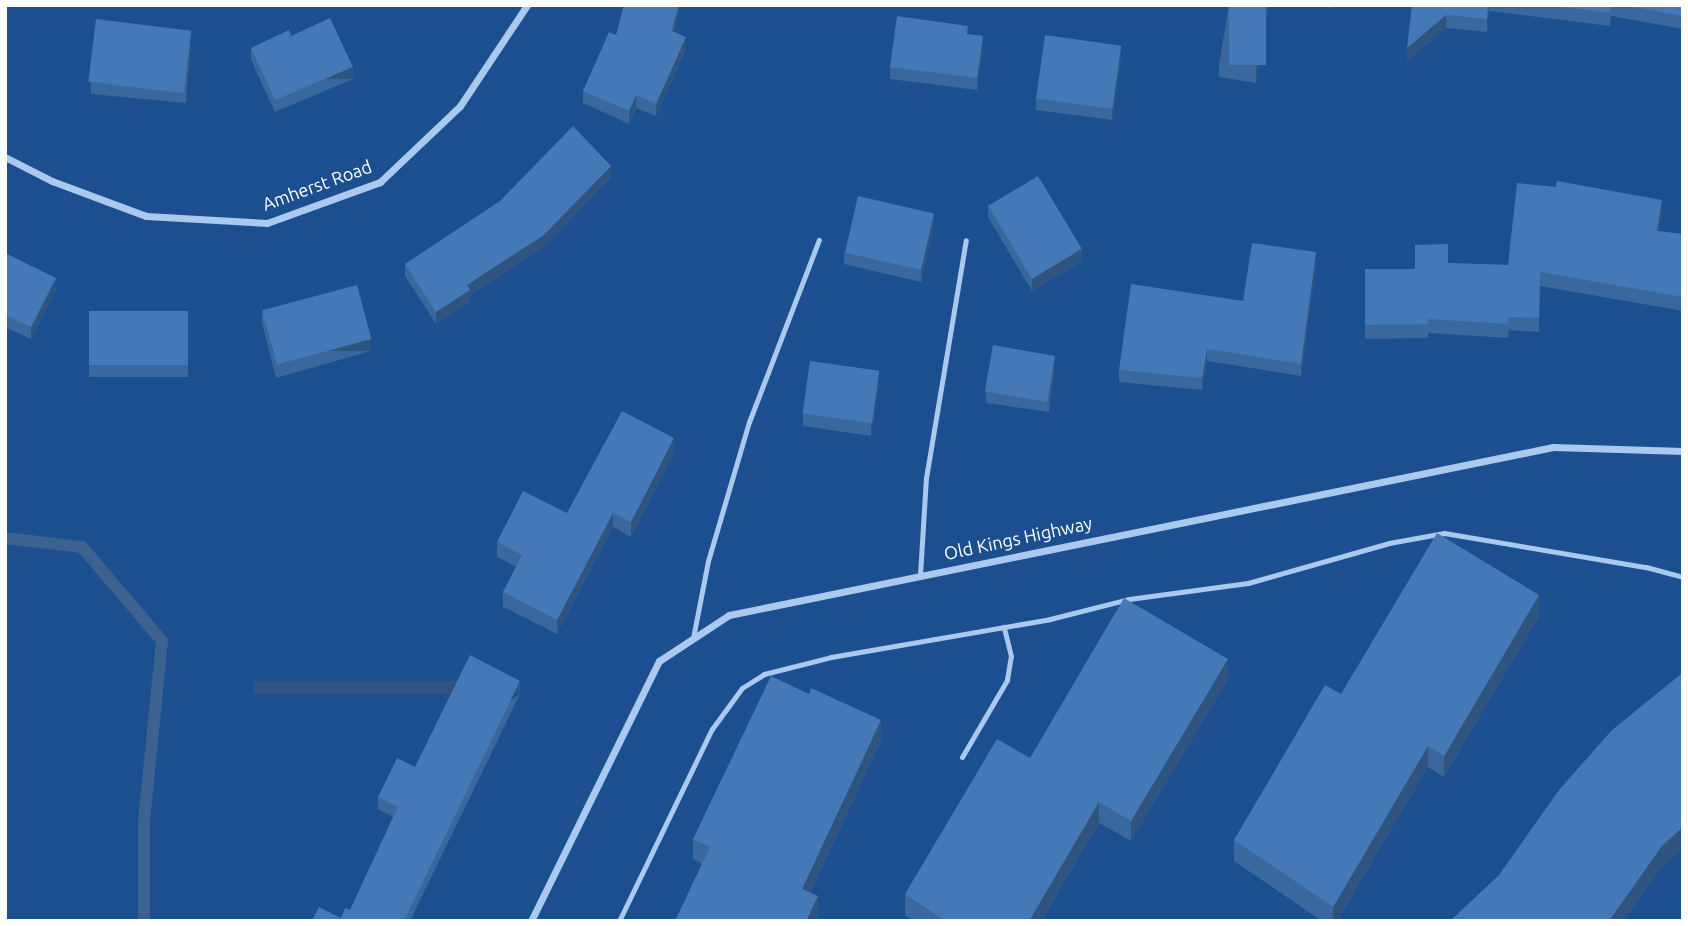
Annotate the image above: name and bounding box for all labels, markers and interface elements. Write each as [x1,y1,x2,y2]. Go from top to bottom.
street label: Amherst Road [259,155,375,215]
street label: Old Kings Highway [942,512,1094,564]

